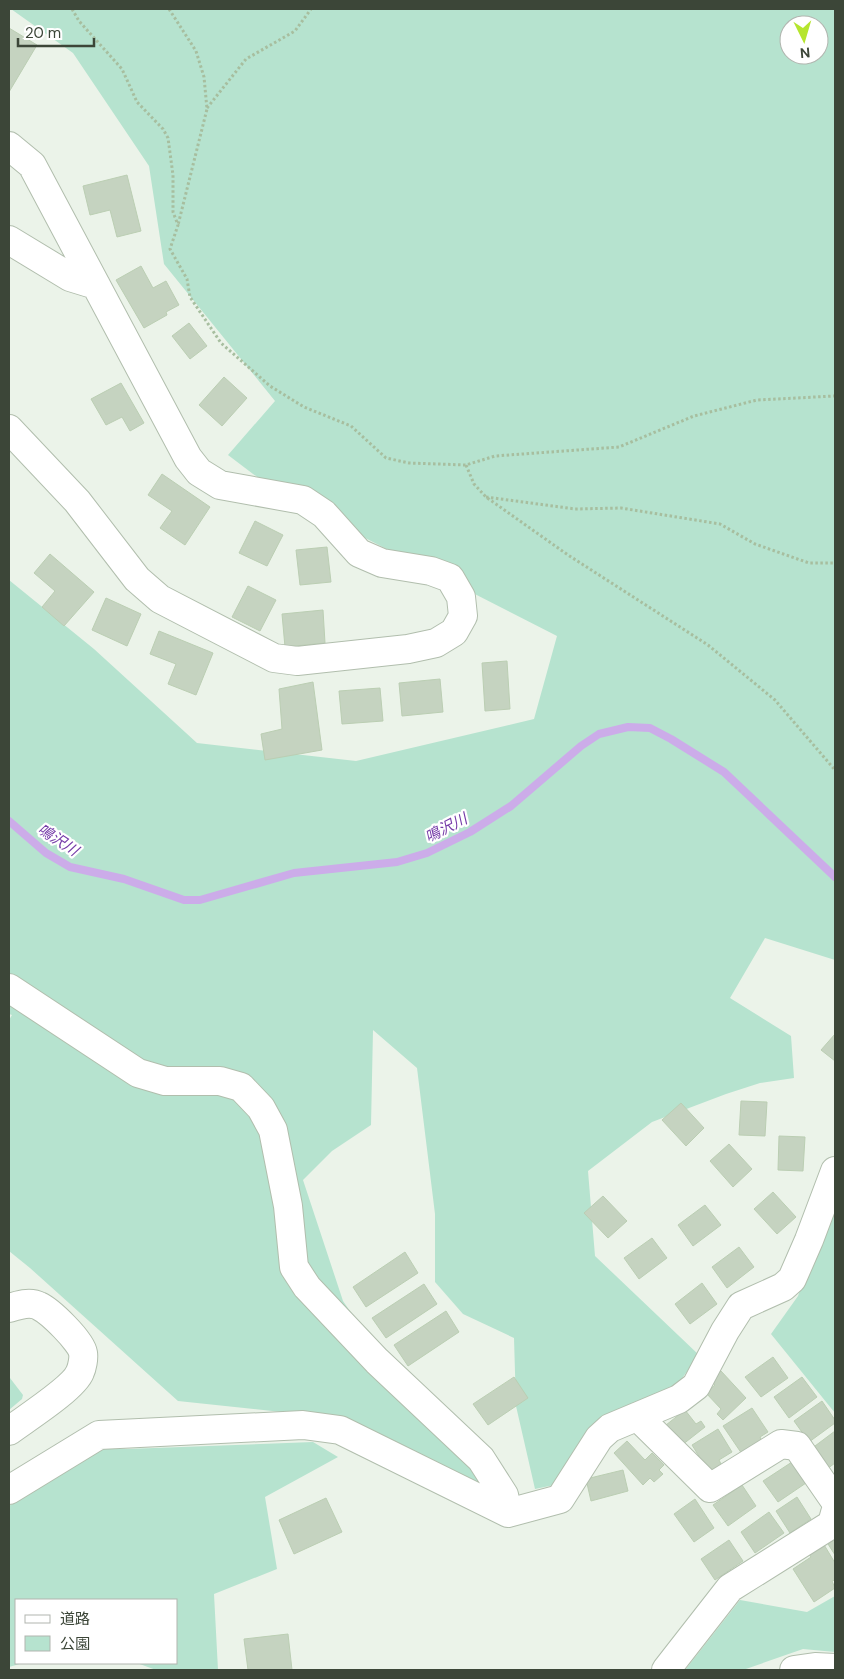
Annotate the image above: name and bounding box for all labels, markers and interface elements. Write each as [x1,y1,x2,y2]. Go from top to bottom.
scale bar [18,15,94,47]
north arrow [779,15,829,65]
text: 20 m [25,23,61,43]
text: N [799,44,811,62]
water label: 鳴沢川 [421,808,472,847]
water label: 鳴沢川 [34,819,84,862]
legend [15,1599,178,1664]
text: 道路 [60,1609,90,1629]
text: 公園 [60,1634,90,1654]

